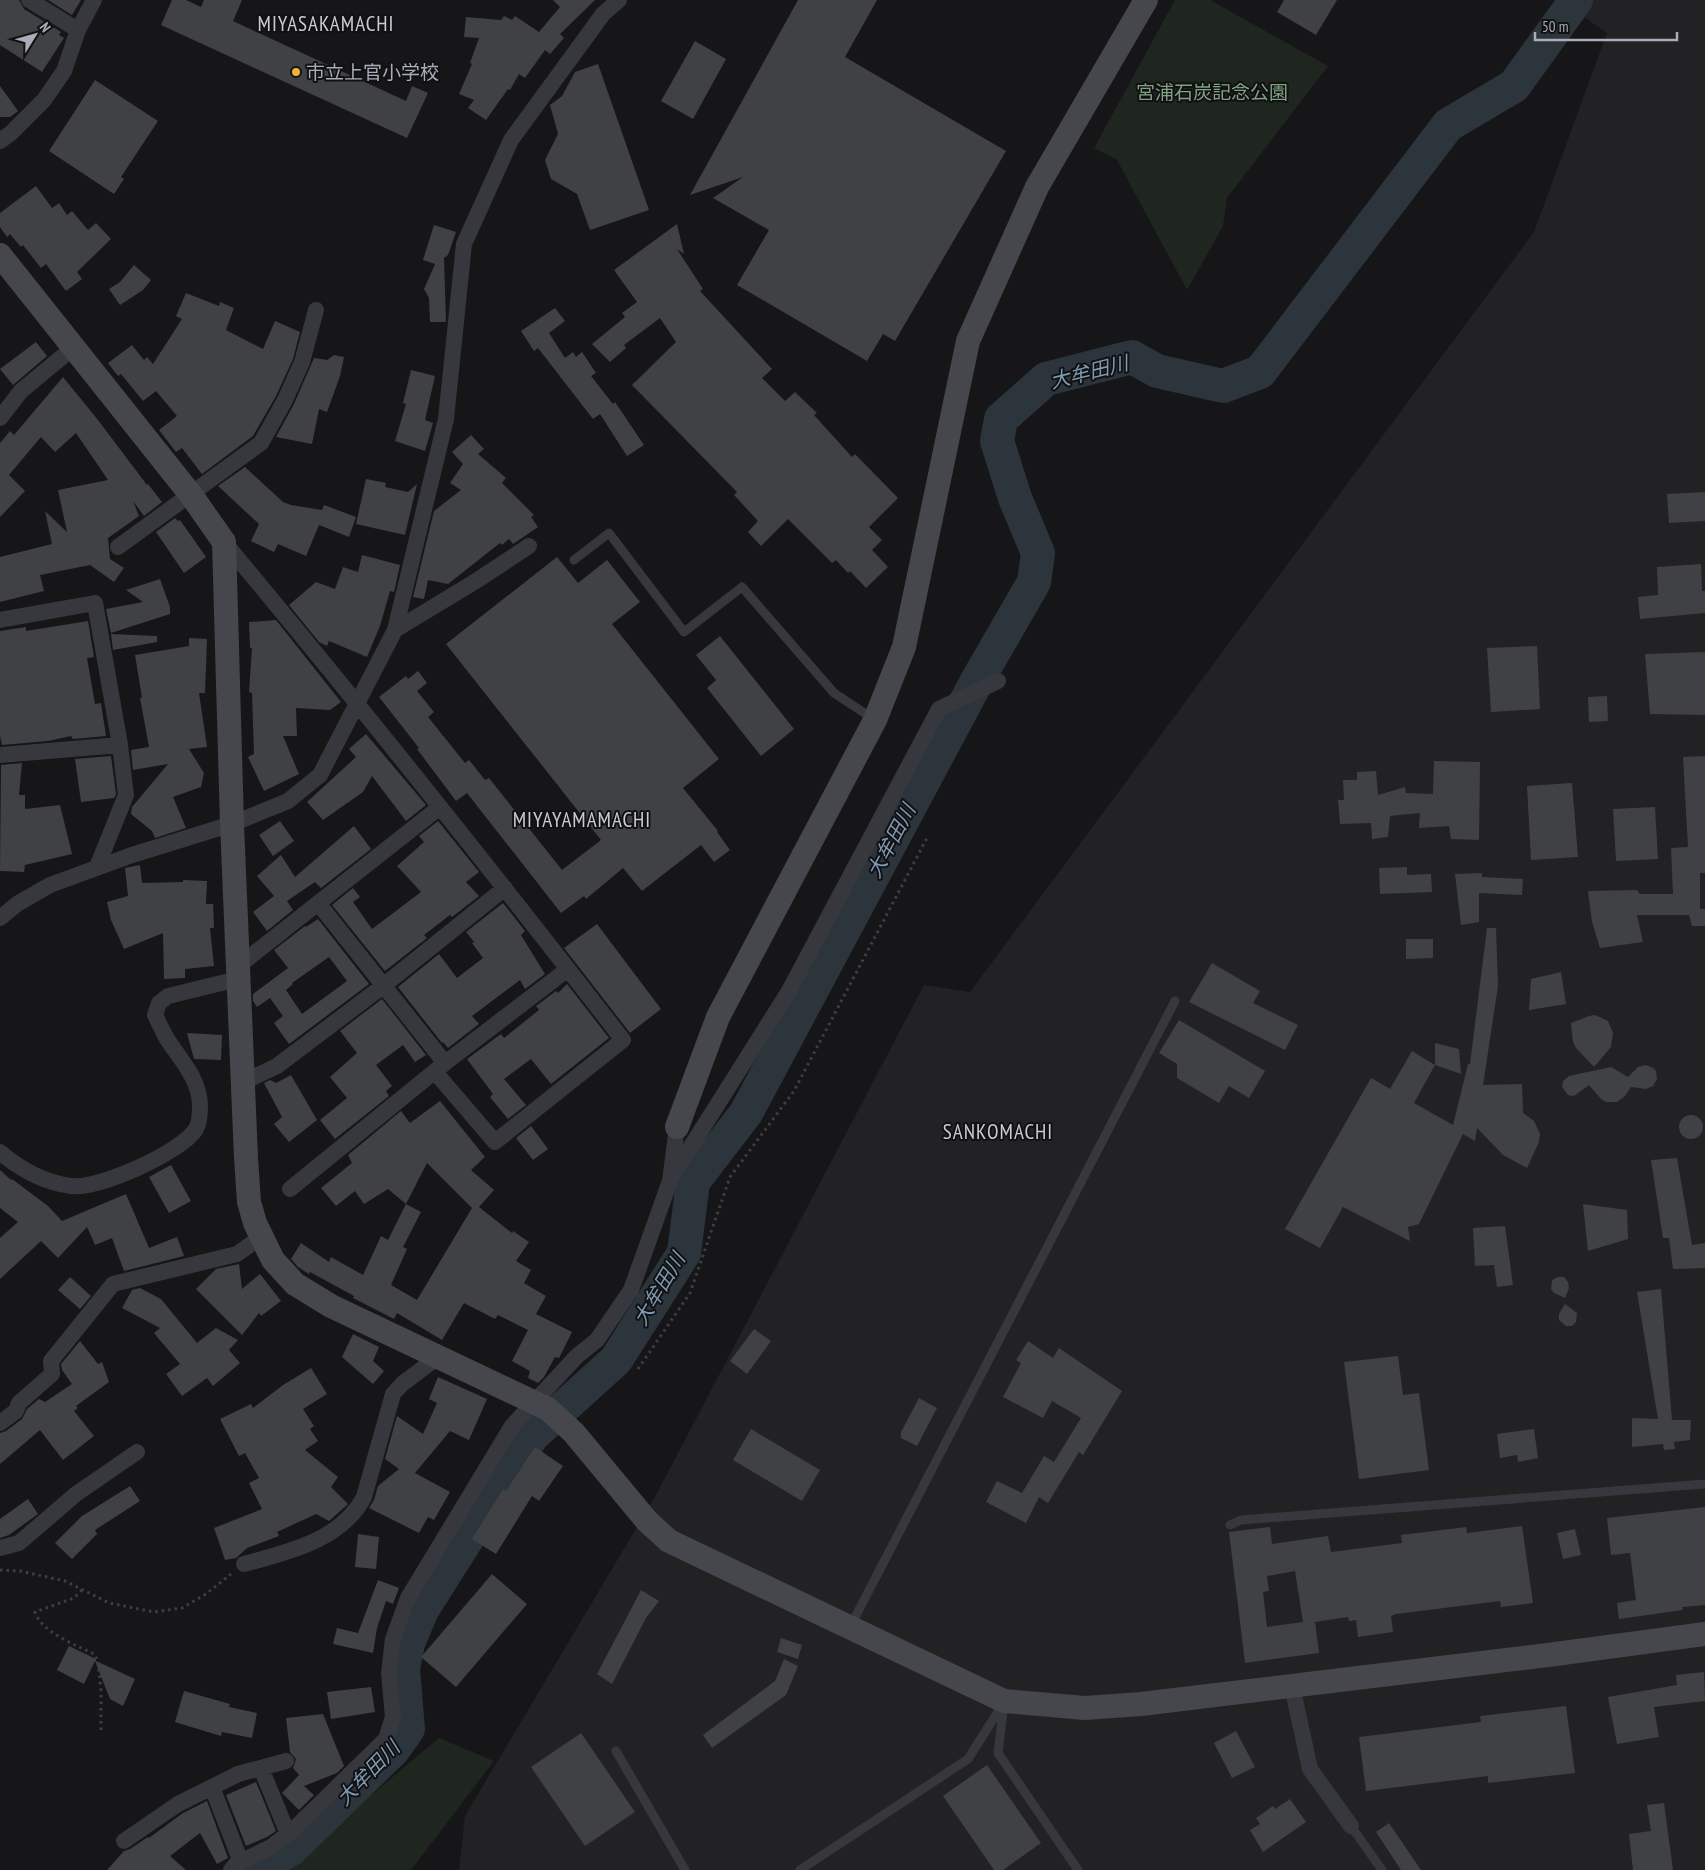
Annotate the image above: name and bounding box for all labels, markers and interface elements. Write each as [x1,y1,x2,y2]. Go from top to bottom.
north arrow [10,10,60,60]
district label: MIYASAKAMACHI [258,10,394,37]
scale bar [1535,10,1678,42]
text: 50 m [1542,17,1568,36]
text: N [36,19,55,36]
place label: 市立上官小学校 [306,60,439,84]
marker: 市立上官小学校 [290,66,302,78]
park label: 宮浦石炭記念公園 [1136,80,1288,104]
water label: 大牟田川 [1047,349,1133,394]
water label: 大牟田川 [861,798,922,882]
district label: MIYAYAMAMACHI [513,806,651,833]
district label: SANKOMACHI [943,1118,1053,1145]
water label: 大牟田川 [627,1246,692,1330]
water label: 大牟田川 [331,1734,407,1811]

